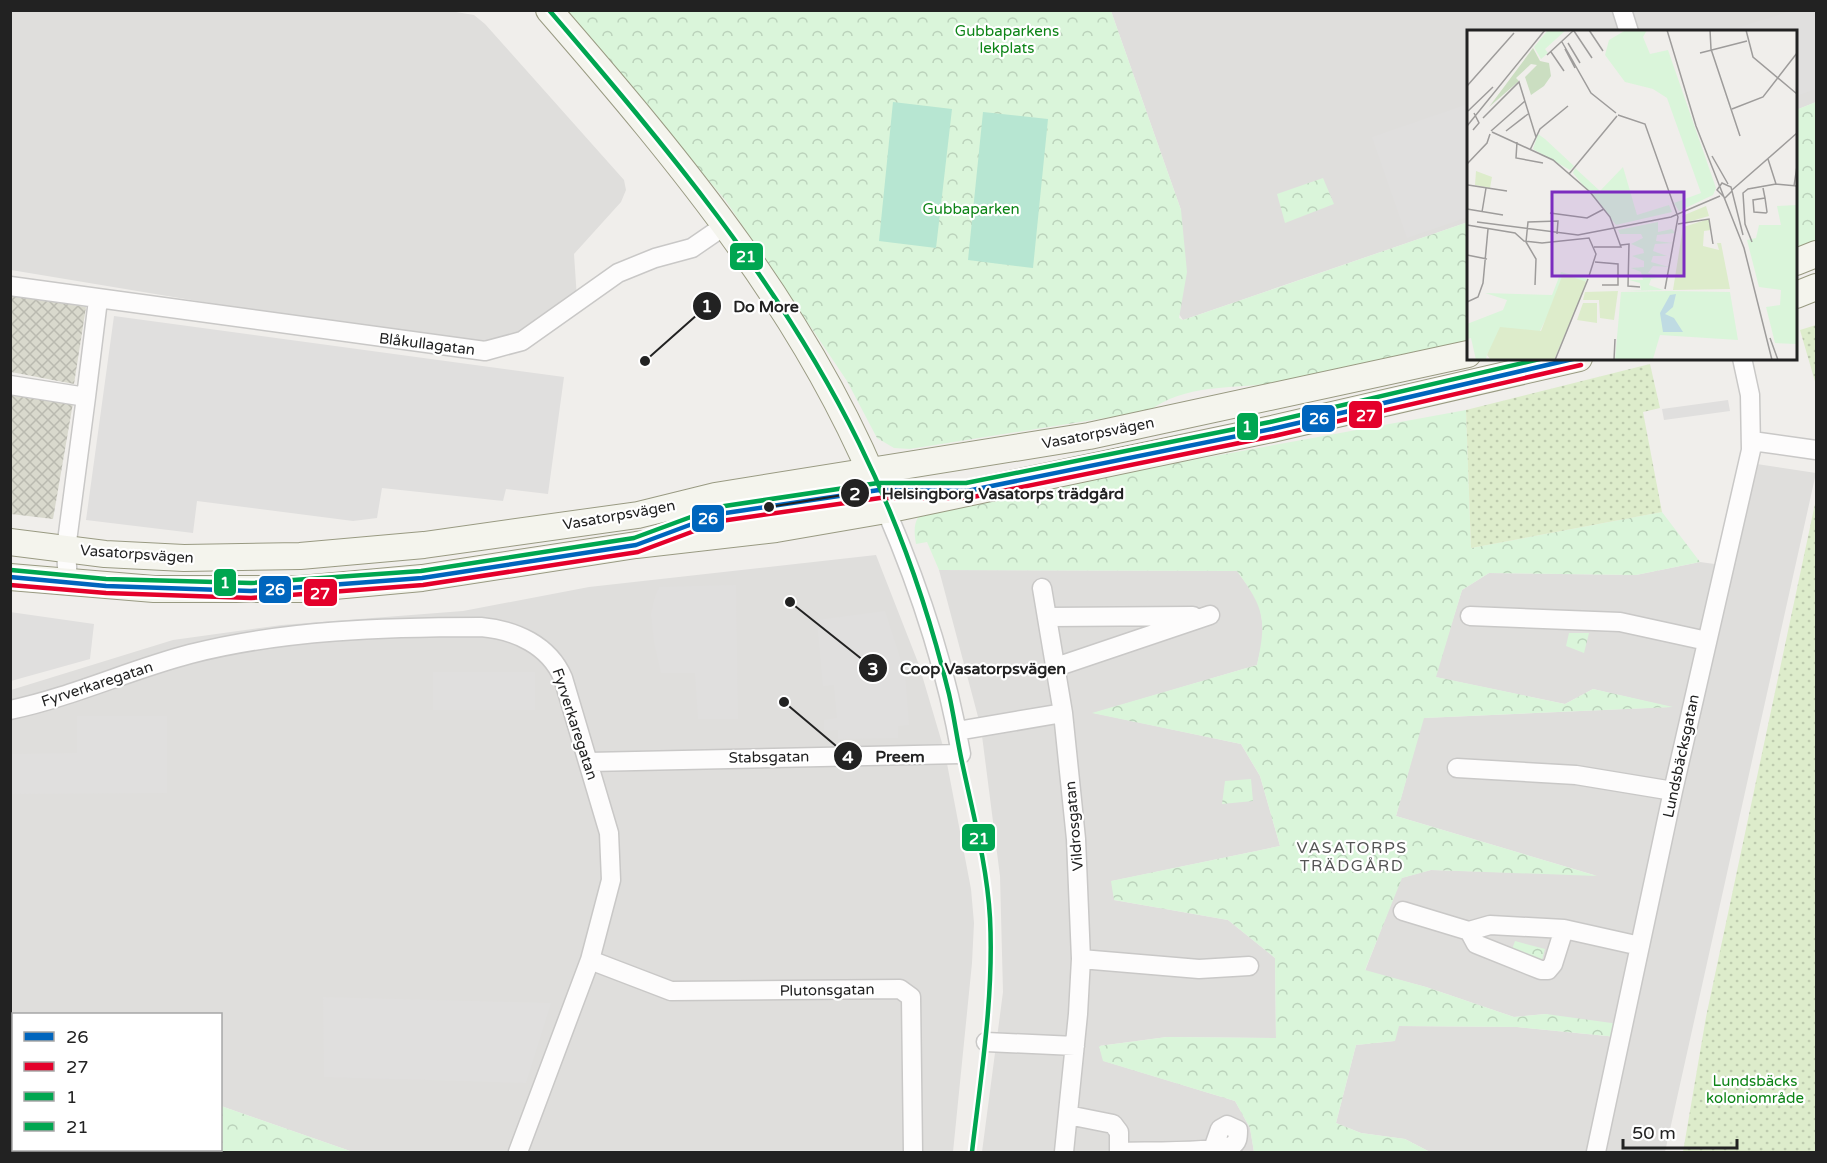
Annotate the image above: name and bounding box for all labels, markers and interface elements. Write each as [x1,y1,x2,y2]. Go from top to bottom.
park label: Gubbaparkens lekplats [955,22,1059,57]
inset map [1467,30,1797,360]
park label: Gubbaparken [922,200,1020,218]
line badge: 21 [729,242,764,271]
text: 21 [736,247,756,267]
callout: Do More [692,289,811,323]
text: 1 [701,295,713,317]
text: Do More [733,297,799,317]
street label: Blåkullagatan [378,329,476,359]
line badge: 27 [1348,400,1383,429]
line badge: 26 [1301,404,1336,433]
text: 27 [1356,406,1376,426]
text: 26 [1309,409,1329,429]
line badge: 1 [1236,412,1259,441]
street label: Vasatorpsvägen [1040,413,1156,453]
text: 1 [1242,417,1252,437]
callout: Helsingborg Vasatorps trädgård [840,476,1136,510]
text: 2 [849,483,861,505]
text: Helsingborg Vasatorps trädgård [882,484,1124,504]
street label: Vasatorpsvägen [561,496,677,534]
line badge: 26 [691,504,725,533]
text: 26 [698,509,718,529]
street label: Vasatorpsvägen [80,541,194,567]
line badge: 1 [213,568,237,597]
text: 1 [220,573,230,593]
line badge: 26 [258,575,292,604]
line badge: 27 [303,578,338,607]
text: 26 [265,580,285,600]
text: 27 [310,584,330,604]
callout: Coop Vasatorpsvägen [858,651,1078,685]
street label: Fyrverkaregatan [39,657,155,711]
text: 3 [867,658,879,680]
text: Coop Vasatorpsvägen [900,659,1066,679]
street label: Fyrverkaregatan [548,666,602,782]
street label: Lundsbäcksgatan [1659,693,1703,819]
callout: Preem [833,739,937,773]
text: 4 [842,746,854,768]
street label: Stabsgatan [728,747,810,767]
text: Preem [875,747,925,767]
street label: Vildrosgatan [1061,780,1087,872]
line badge: 21 [961,823,996,852]
text: 21 [969,829,989,849]
district label: VASATORPS TRÄDGÅRD [1297,838,1408,876]
street label: Plutonsgatan [779,980,875,1000]
legend [12,1013,222,1151]
text: 26 [66,1026,89,1048]
text: 27 [66,1056,89,1078]
park label: Lundsbäcks koloniområde [1706,1072,1804,1107]
text: 1 [66,1086,77,1108]
scale bar [1623,1112,1737,1150]
text: 21 [66,1116,89,1138]
text: 50 m [1632,1122,1676,1144]

